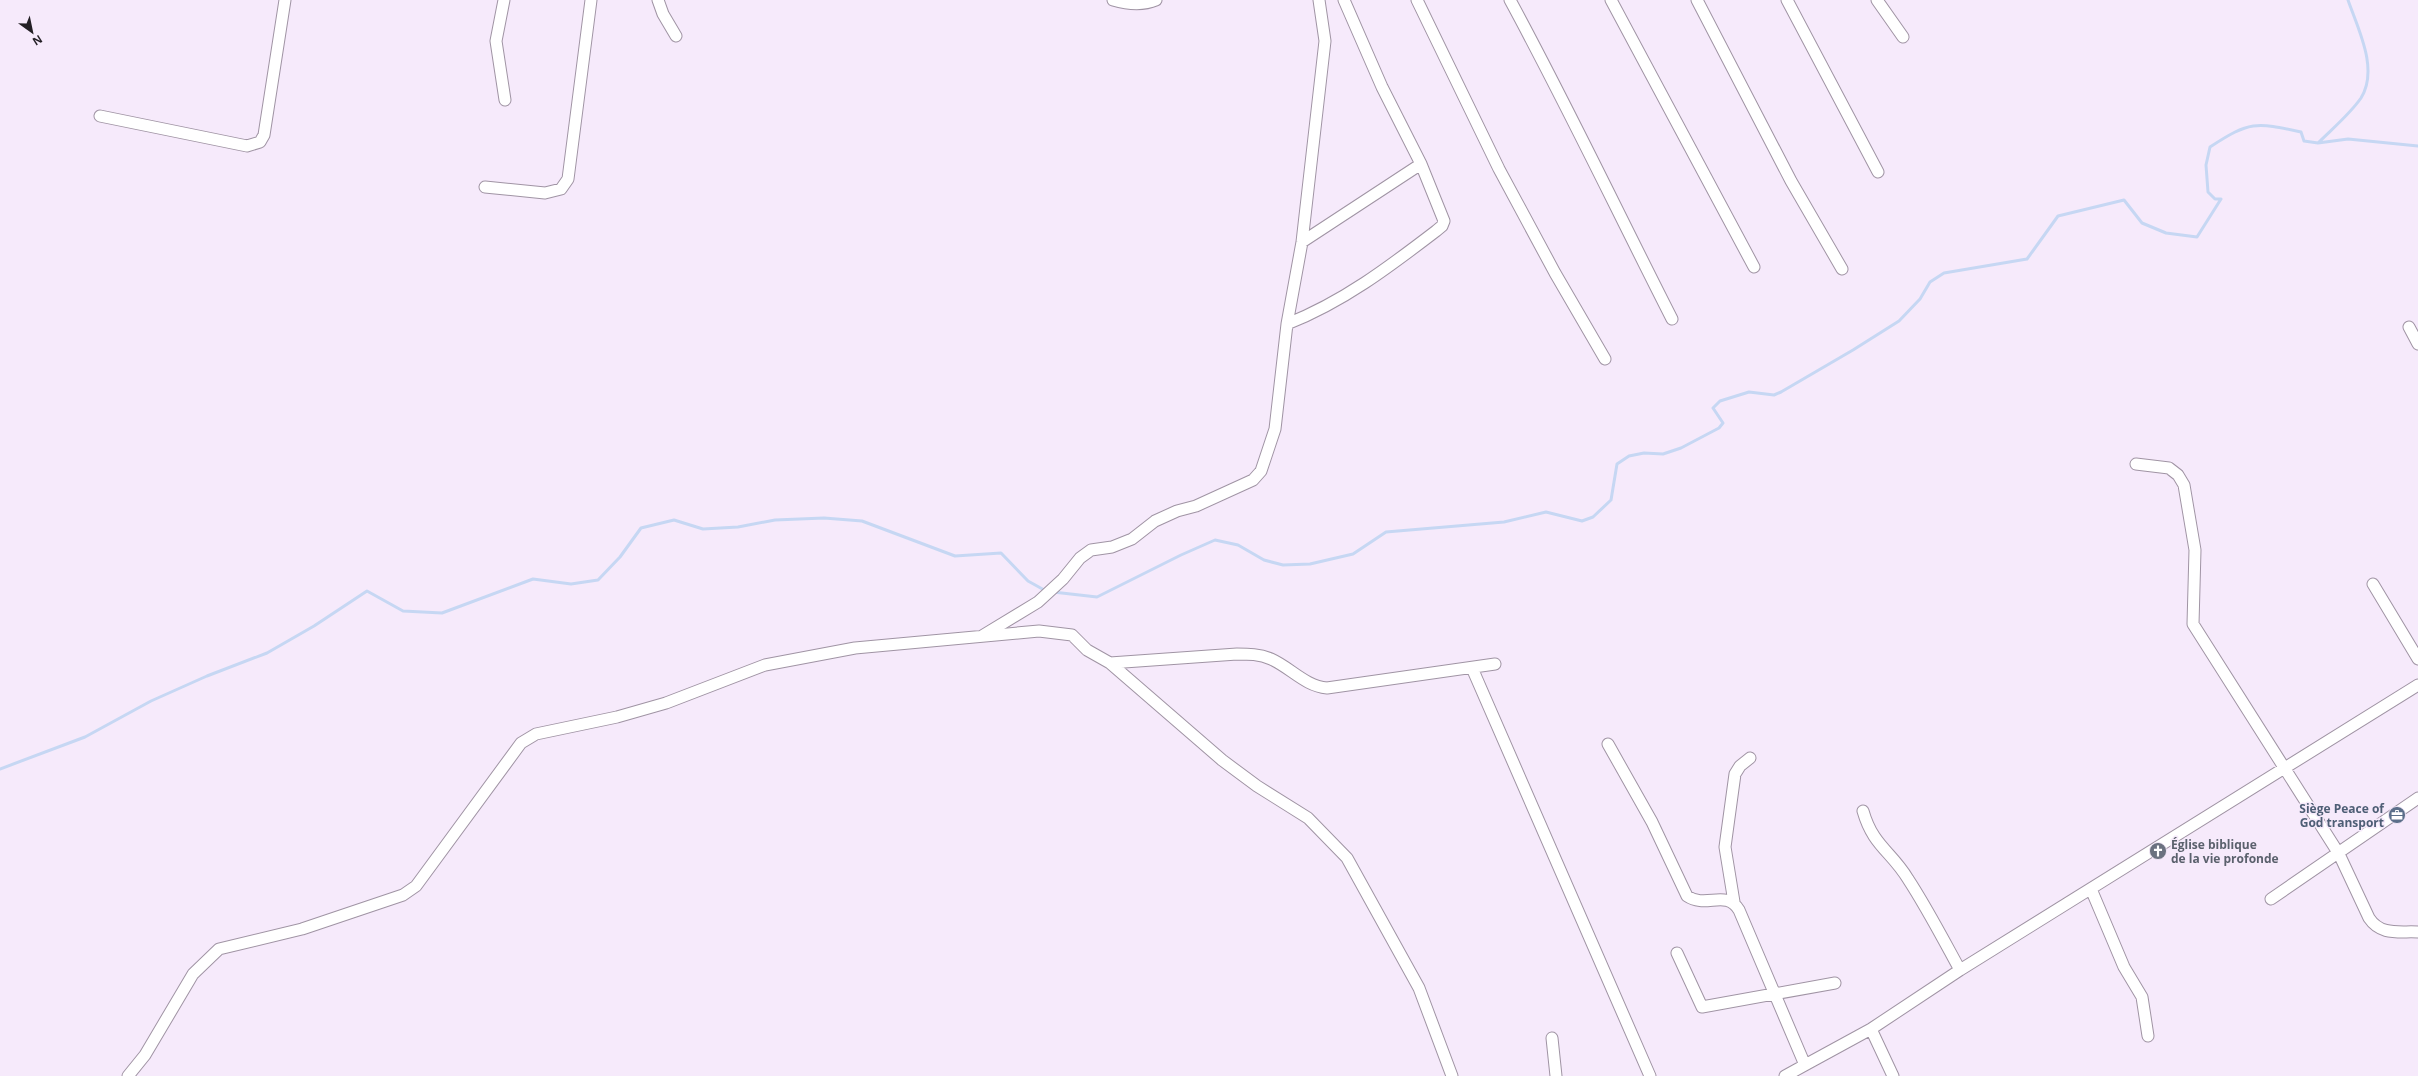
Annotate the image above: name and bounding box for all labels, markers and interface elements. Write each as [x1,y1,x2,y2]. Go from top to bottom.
north arrow [12,12,52,52]
text: N [30,32,46,50]
place label: Siège Peace of God transport [2299,800,2385,831]
office icon: Siège Peace of God transport [2387,805,2407,825]
place label: Église biblique de la vie profonde [2171,836,2279,867]
church icon: Église biblique de la vie profonde [2148,841,2168,861]

